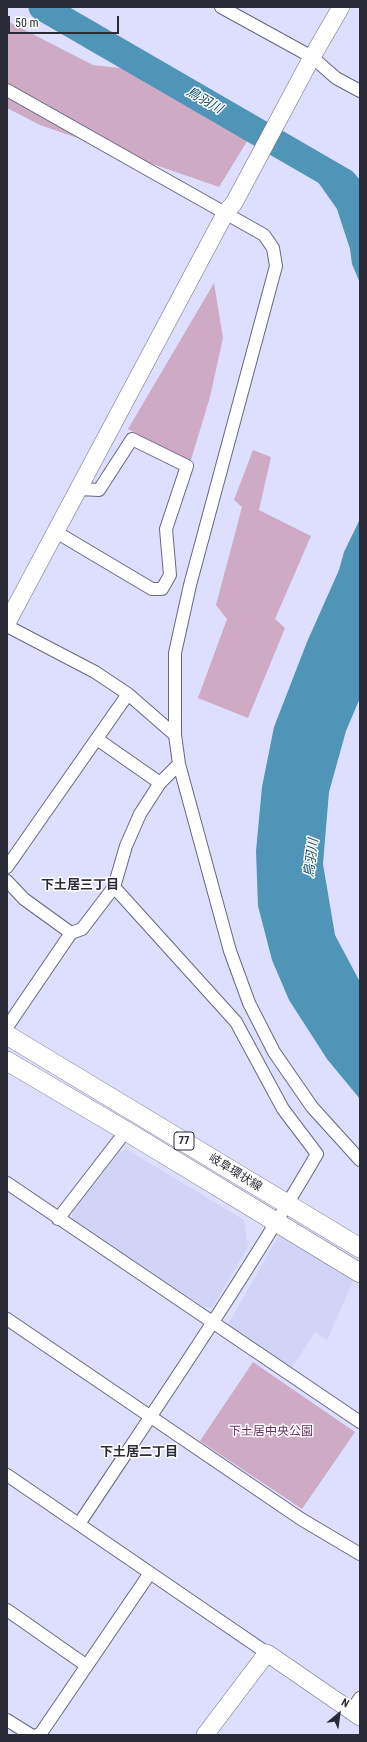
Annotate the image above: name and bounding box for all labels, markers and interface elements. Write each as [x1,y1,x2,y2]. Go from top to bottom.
scale bar [10,8,121,34]
text: 50 m [15,16,39,30]
water label: 鳥羽川 [183,84,225,118]
water label: 鳥羽川 [302,838,322,878]
district label: 下土居三丁目 [41,878,119,894]
road number: 77 [174,1132,194,1150]
street label: 岐阜環状線 [206,1151,264,1195]
park label: 下土居中央公園 [229,1425,313,1439]
district label: 下土居二丁目 [100,1445,178,1461]
north arrow [319,1694,359,1734]
text: N [339,1696,351,1710]

